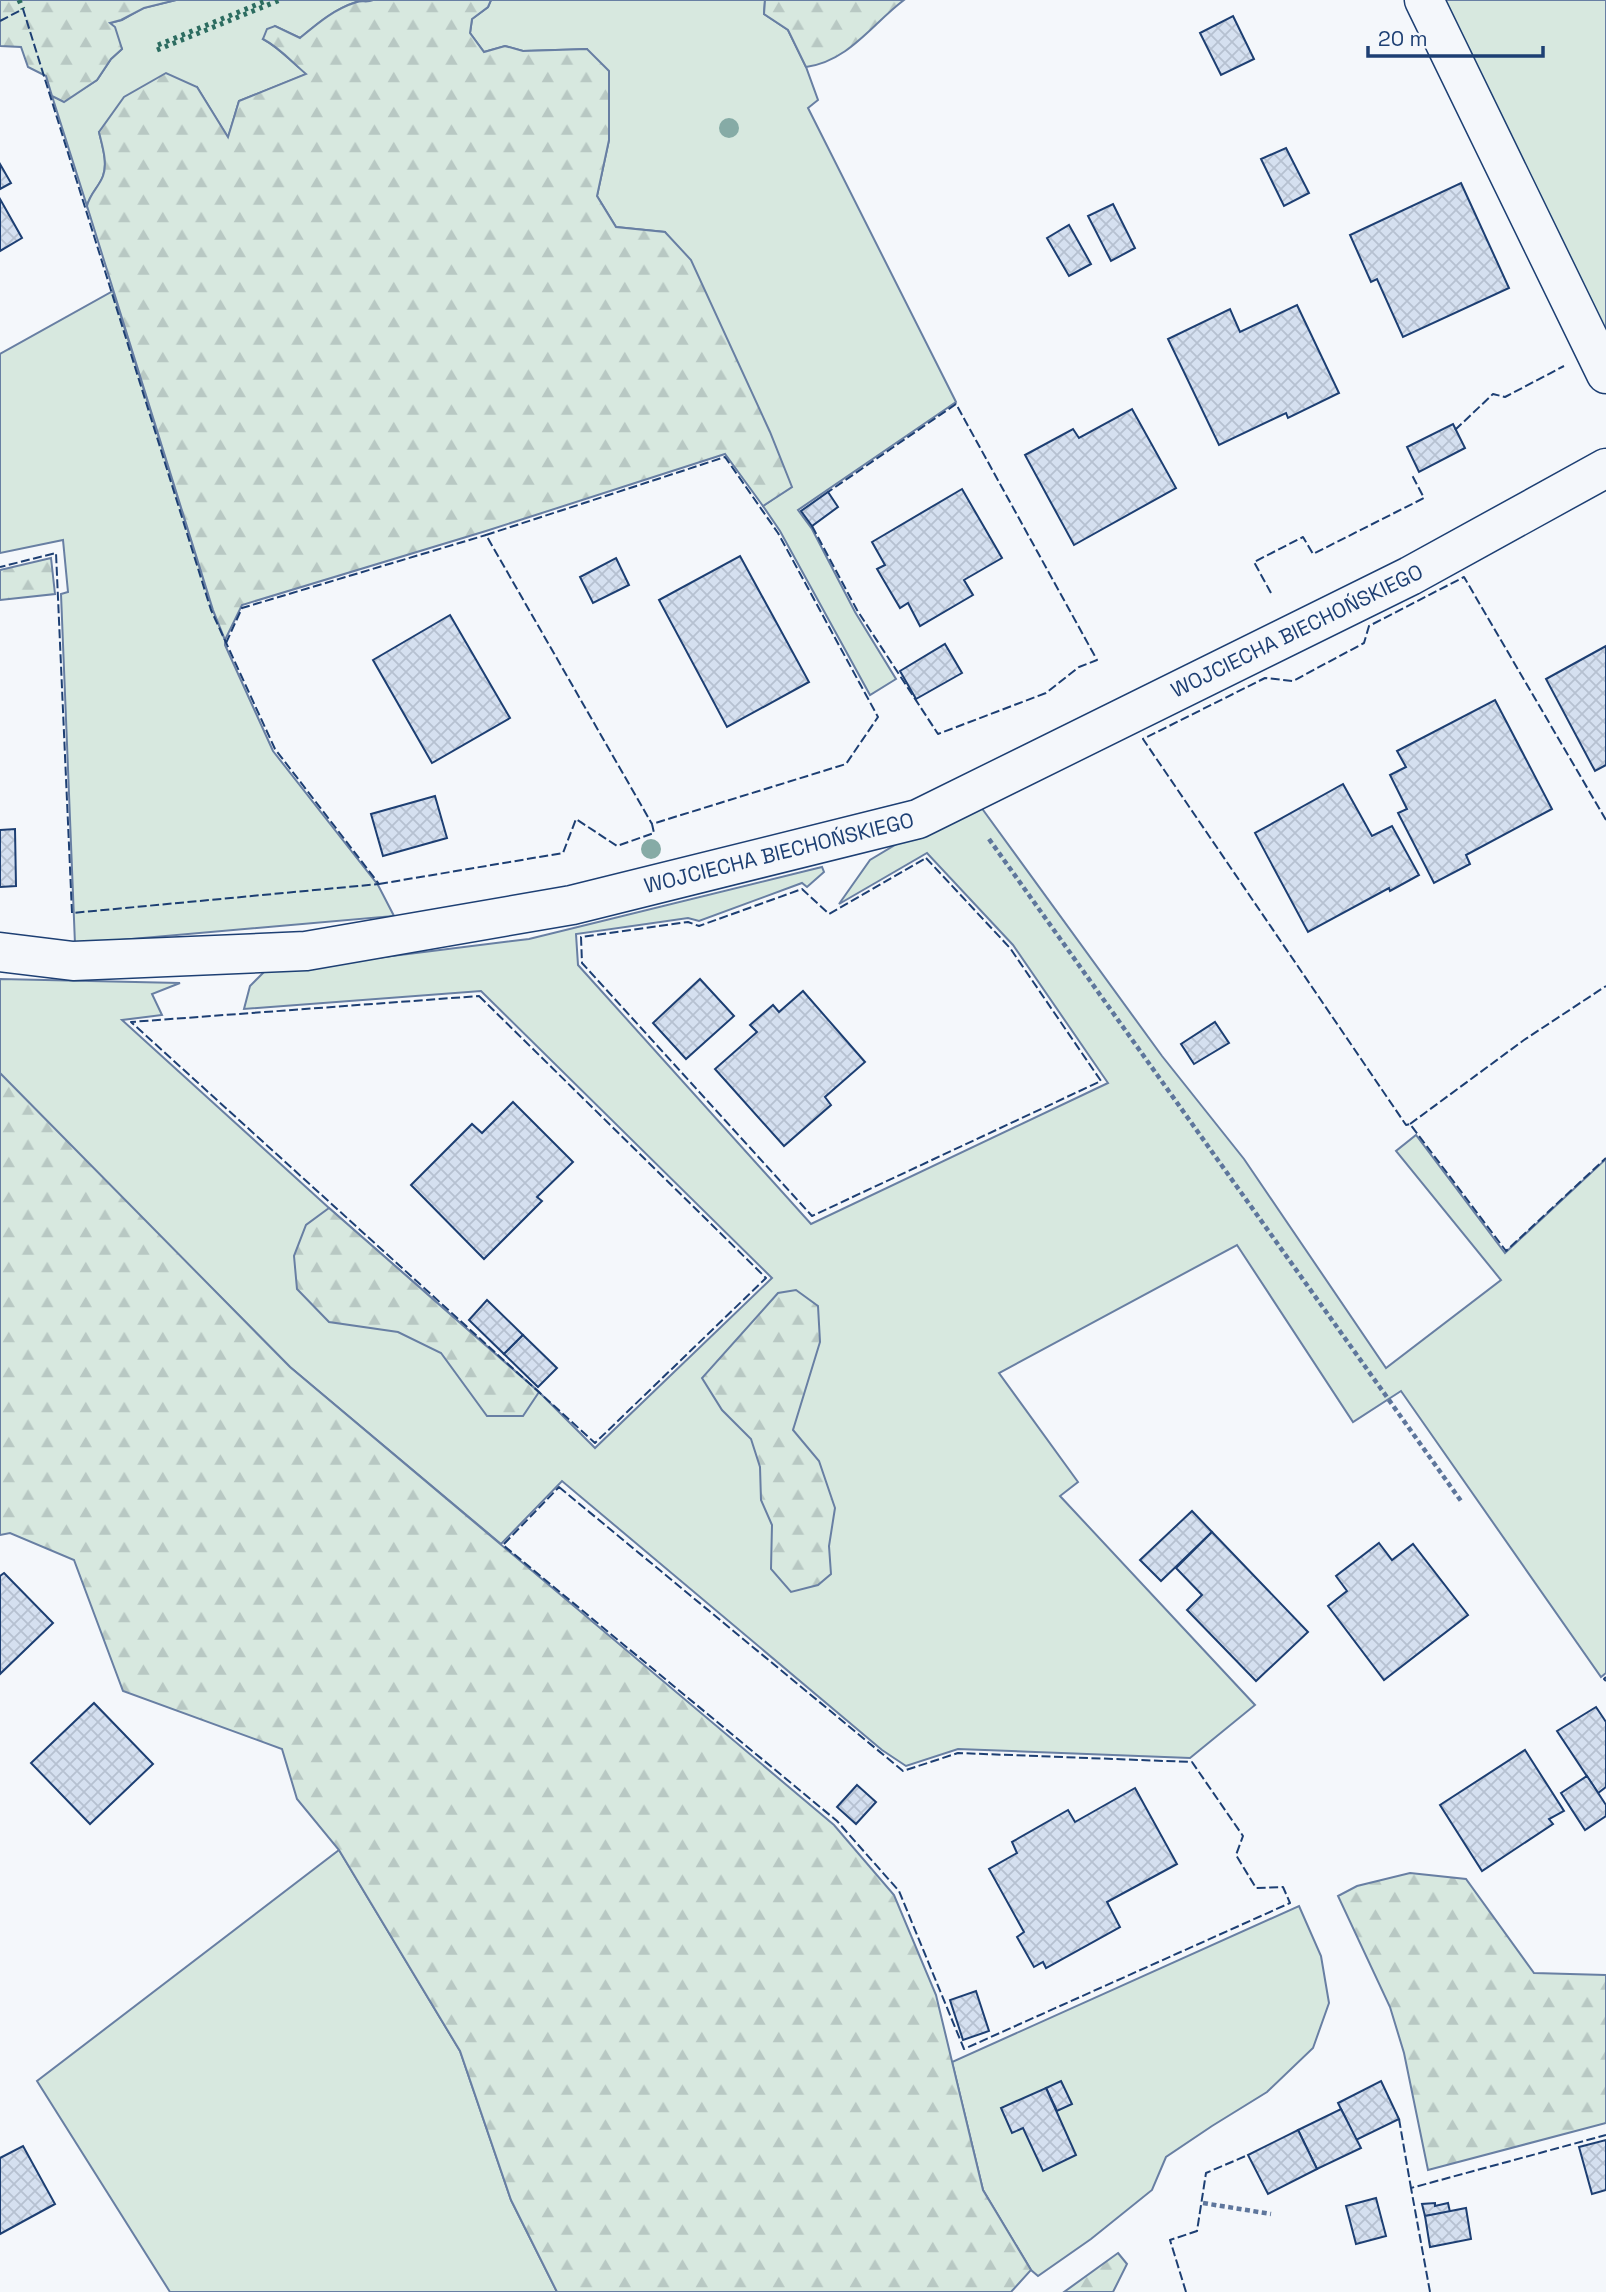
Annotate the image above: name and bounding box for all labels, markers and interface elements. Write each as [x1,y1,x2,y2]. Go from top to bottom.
scale bar [1368,14,1543,58]
text: 20 m [1378,25,1428,52]
street label: WOJCIECHA BIECHOŃSKIEGO [1166,558,1427,703]
street label: WOJCIECHA BIECHOŃSKIEGO [641,806,917,899]

